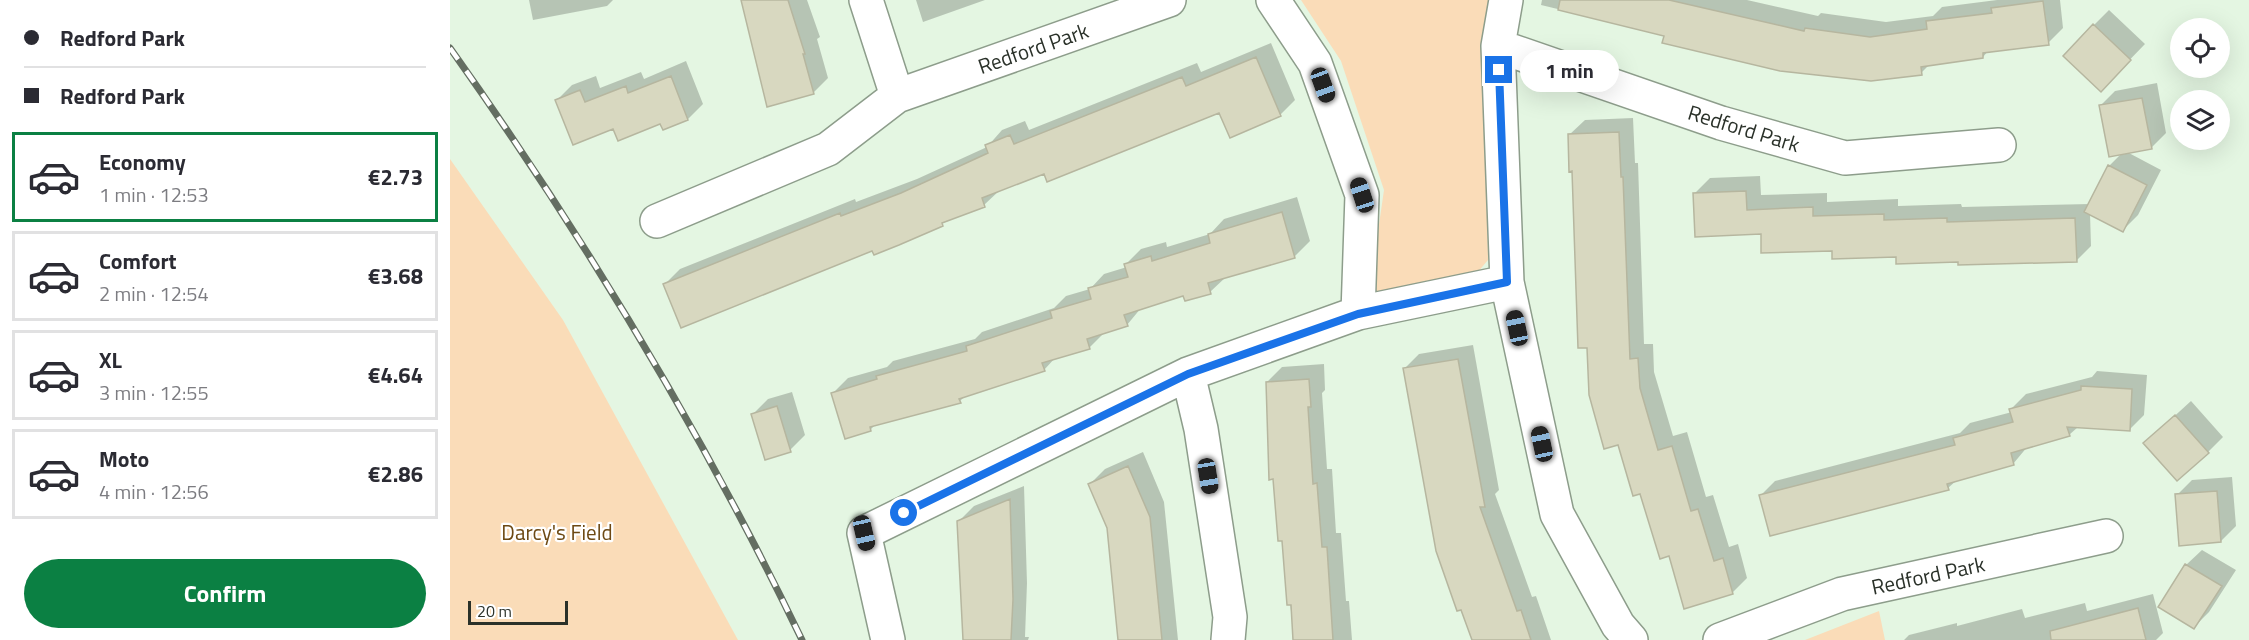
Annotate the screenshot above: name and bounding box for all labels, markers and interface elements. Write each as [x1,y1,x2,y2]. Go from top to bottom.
street label: Redford Park [973,14,1093,82]
map controls [2170,18,2230,150]
button: locate [2170,18,2230,78]
text: Redford Park [60,21,185,55]
callout: 1 min [1520,49,1619,91]
text: 1 min [1545,55,1594,86]
route end [1485,56,1512,83]
car [1308,65,1338,105]
text: Redford Park [60,79,185,113]
button: layers [2170,90,2230,150]
street label: Redford Park [1684,96,1804,160]
text: Economy [99,145,186,179]
icon: car [27,150,81,204]
text: €2.73 [368,160,423,194]
car [1348,175,1376,215]
text: 1 min · 12:53 [99,179,209,210]
text: Comfort [99,244,177,278]
icon: car [27,249,81,303]
text: €3.68 [368,259,423,293]
text: 2 min · 12:54 [99,278,209,309]
car [1504,309,1530,347]
text: XL [99,343,122,377]
icon: car [27,348,81,402]
text: €4.64 [368,358,423,392]
text: 3 min · 12:55 [99,377,209,408]
car [1529,425,1555,463]
text: Moto [99,442,149,476]
icon: car [27,447,81,501]
text: €2.86 [368,457,423,491]
car [1196,457,1220,495]
text: 4 min · 12:56 [99,476,209,507]
route start [890,499,917,526]
car [851,513,877,553]
park label: Darcy's Field [501,516,613,548]
street label: Redford Park [1868,547,1988,603]
button: Confirm [24,559,426,628]
scale bar [468,598,568,626]
text: 20 m [477,599,512,623]

